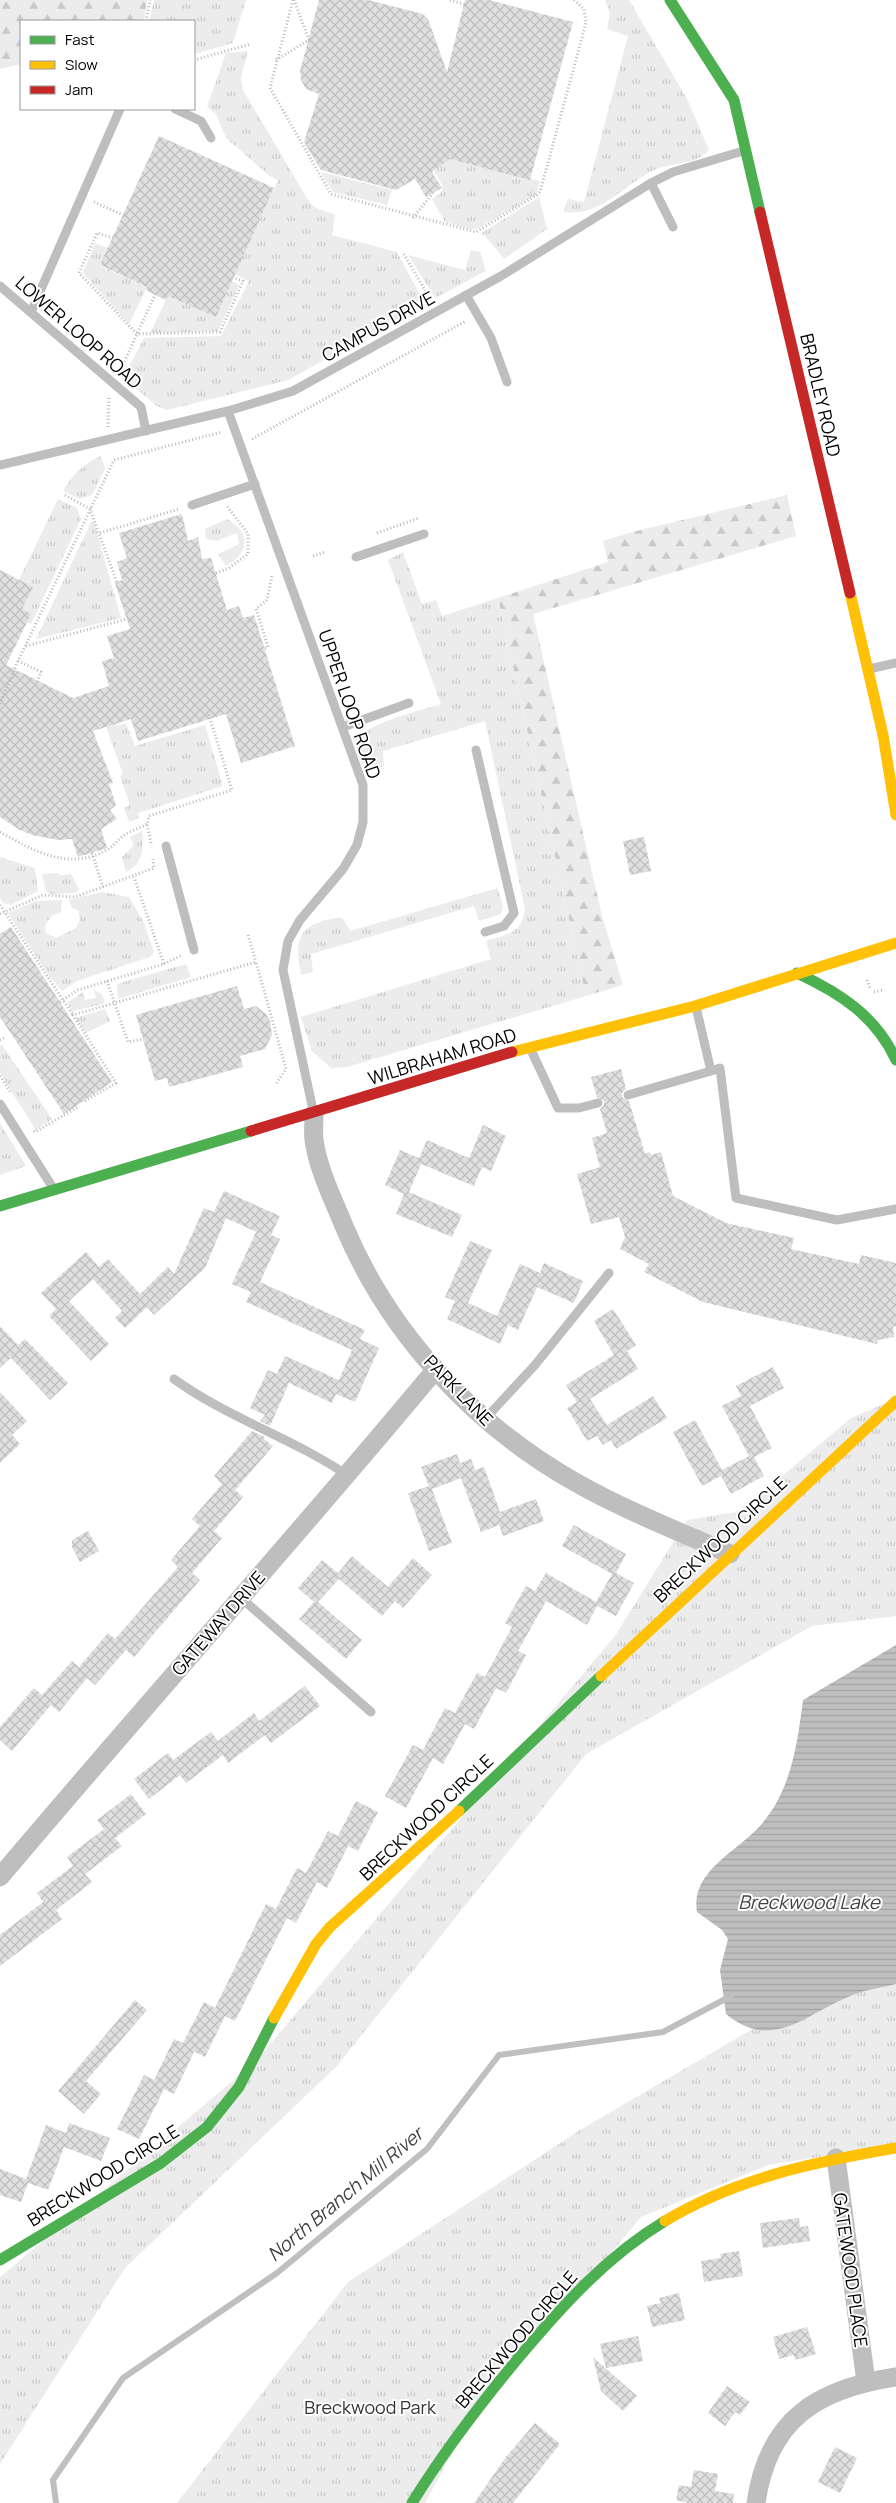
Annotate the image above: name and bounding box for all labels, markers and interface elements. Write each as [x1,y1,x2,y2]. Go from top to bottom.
legend [20,20,195,110]
text: Fast [65,29,94,50]
text: Slow [65,54,98,75]
text: Jam [65,79,93,100]
street label: LOWER LOOP ROAD [11,270,147,394]
street label: CAMPUS DRIVE [317,285,439,367]
street label: BRADLEY ROAD [795,331,847,459]
street label: UPPER LOOP ROAD [313,626,387,782]
street label: WILBRAHAM ROAD [365,1022,519,1090]
street label: PARK LANE [419,1349,499,1431]
street label: BRECKWOOD CIRCLE [648,1471,792,1607]
street label: GATEWAY DRIVE [166,1566,270,1680]
street label: BRECKWOOD CIRCLE [354,1749,498,1885]
water label: Breckwood Lake [738,1889,882,1915]
street label: BRECKWOOD CIRCLE [23,2119,183,2231]
water label: North Branch Mill River [262,2120,430,2267]
street label: GATEWOOD PLACE [828,2191,874,2349]
street label: BRECKWOOD CIRCLE [450,2265,582,2413]
park label: Breckwood Park [304,2395,437,2419]

